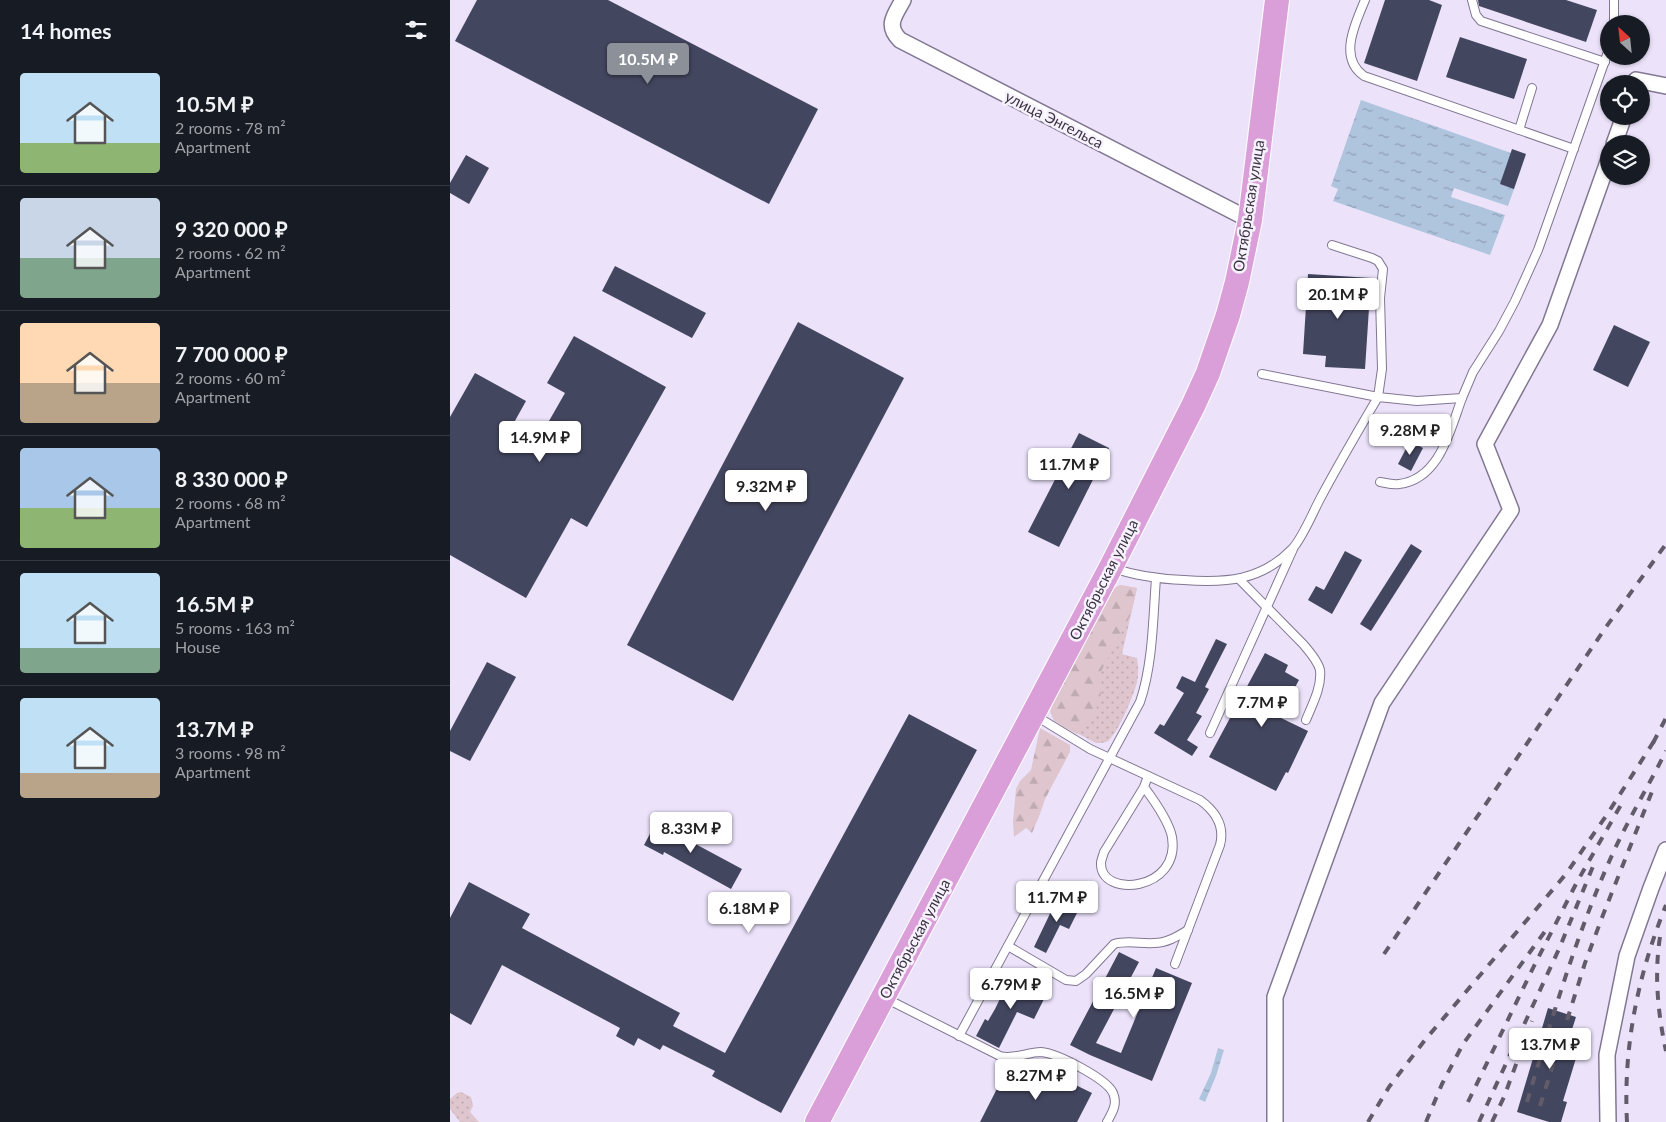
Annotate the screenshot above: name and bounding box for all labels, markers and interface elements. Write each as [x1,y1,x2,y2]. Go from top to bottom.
north arrow [1600,15,1650,65]
map controls [1600,15,1650,185]
icon: filters [402,16,430,44]
text: 14 homes [20,18,111,43]
pin: 10.5M ₽ [602,42,694,85]
text: 10.5M ₽ [618,49,678,68]
button: locate [1600,75,1650,125]
street label: улица Энгельса [1002,87,1106,152]
text: 10.5M ₽ [175,91,254,116]
icon: home [60,93,120,153]
text: 2 rooms · 78 m² [175,118,286,137]
button: layers [1600,135,1650,185]
text: Apartment [175,137,250,156]
street label: Октябрьская улица [1229,139,1267,273]
text: 9 320 000 ₽ [175,216,288,241]
icon: home [60,218,120,278]
text: 2 rooms · 62 m² [175,243,286,262]
text: Apartment [175,262,250,281]
pin: 20.1M ₽ [1292,278,1384,320]
text: 20.1M ₽ [1308,284,1368,303]
text: 7 700 000 ₽ [175,341,288,366]
icon: home [60,343,120,403]
text: 2 rooms · 60 m² [175,368,286,387]
text: Apartment [175,387,250,406]
pin: 9.28M ₽ [1364,414,1456,456]
pin: 14.9M ₽ [494,420,586,463]
text: 9.28M ₽ [1380,420,1440,439]
text: 14.9M ₽ [510,427,570,446]
pin: 11.7M ₽ [1023,448,1115,490]
text: 11.7M ₽ [1039,454,1099,473]
text: 8 330 000 ₽ [175,466,288,491]
icon: home [60,468,120,528]
pin: 9.32M ₽ [720,470,812,512]
text: 9.32M ₽ [736,476,796,495]
text: 2 rooms · 68 m² [175,493,286,512]
text: Apartment [175,512,250,531]
street label: Октябрьская улица [1065,516,1141,643]
text: 16.5M ₽ [175,591,254,616]
icon: home [60,593,120,653]
text: 5 rooms · 163 m² [175,618,295,637]
text: House [175,637,220,656]
pin: 7.7M ₽ [1221,686,1303,728]
text: 7.7M ₽ [1237,692,1287,711]
text: 13.7M ₽ [175,716,254,741]
icon: home [60,718,120,778]
text: 3 rooms · 98 m² [175,743,286,762]
text: Apartment [175,762,250,781]
pin: 8.33M ₽ [645,812,737,854]
text: 8.33M ₽ [661,818,721,837]
street label: Октябрьская улица [875,875,953,1002]
pin: 11.7M ₽ [1011,880,1103,923]
text: 11.7M ₽ [1027,887,1087,906]
pin: 6.18M ₽ [703,892,795,934]
text: 6.18M ₽ [719,898,779,917]
pin: 6.79M ₽ [965,968,1057,1010]
text: 6.79M ₽ [981,974,1041,993]
pin: 16.5M ₽ [1088,976,1180,1019]
text: 16.5M ₽ [1104,983,1164,1002]
pin: 13.7M ₽ [1504,1028,1596,1070]
text: 13.7M ₽ [1520,1034,1580,1053]
pin: 8.27M ₽ [990,1058,1082,1101]
text: 8.27M ₽ [1006,1065,1066,1084]

